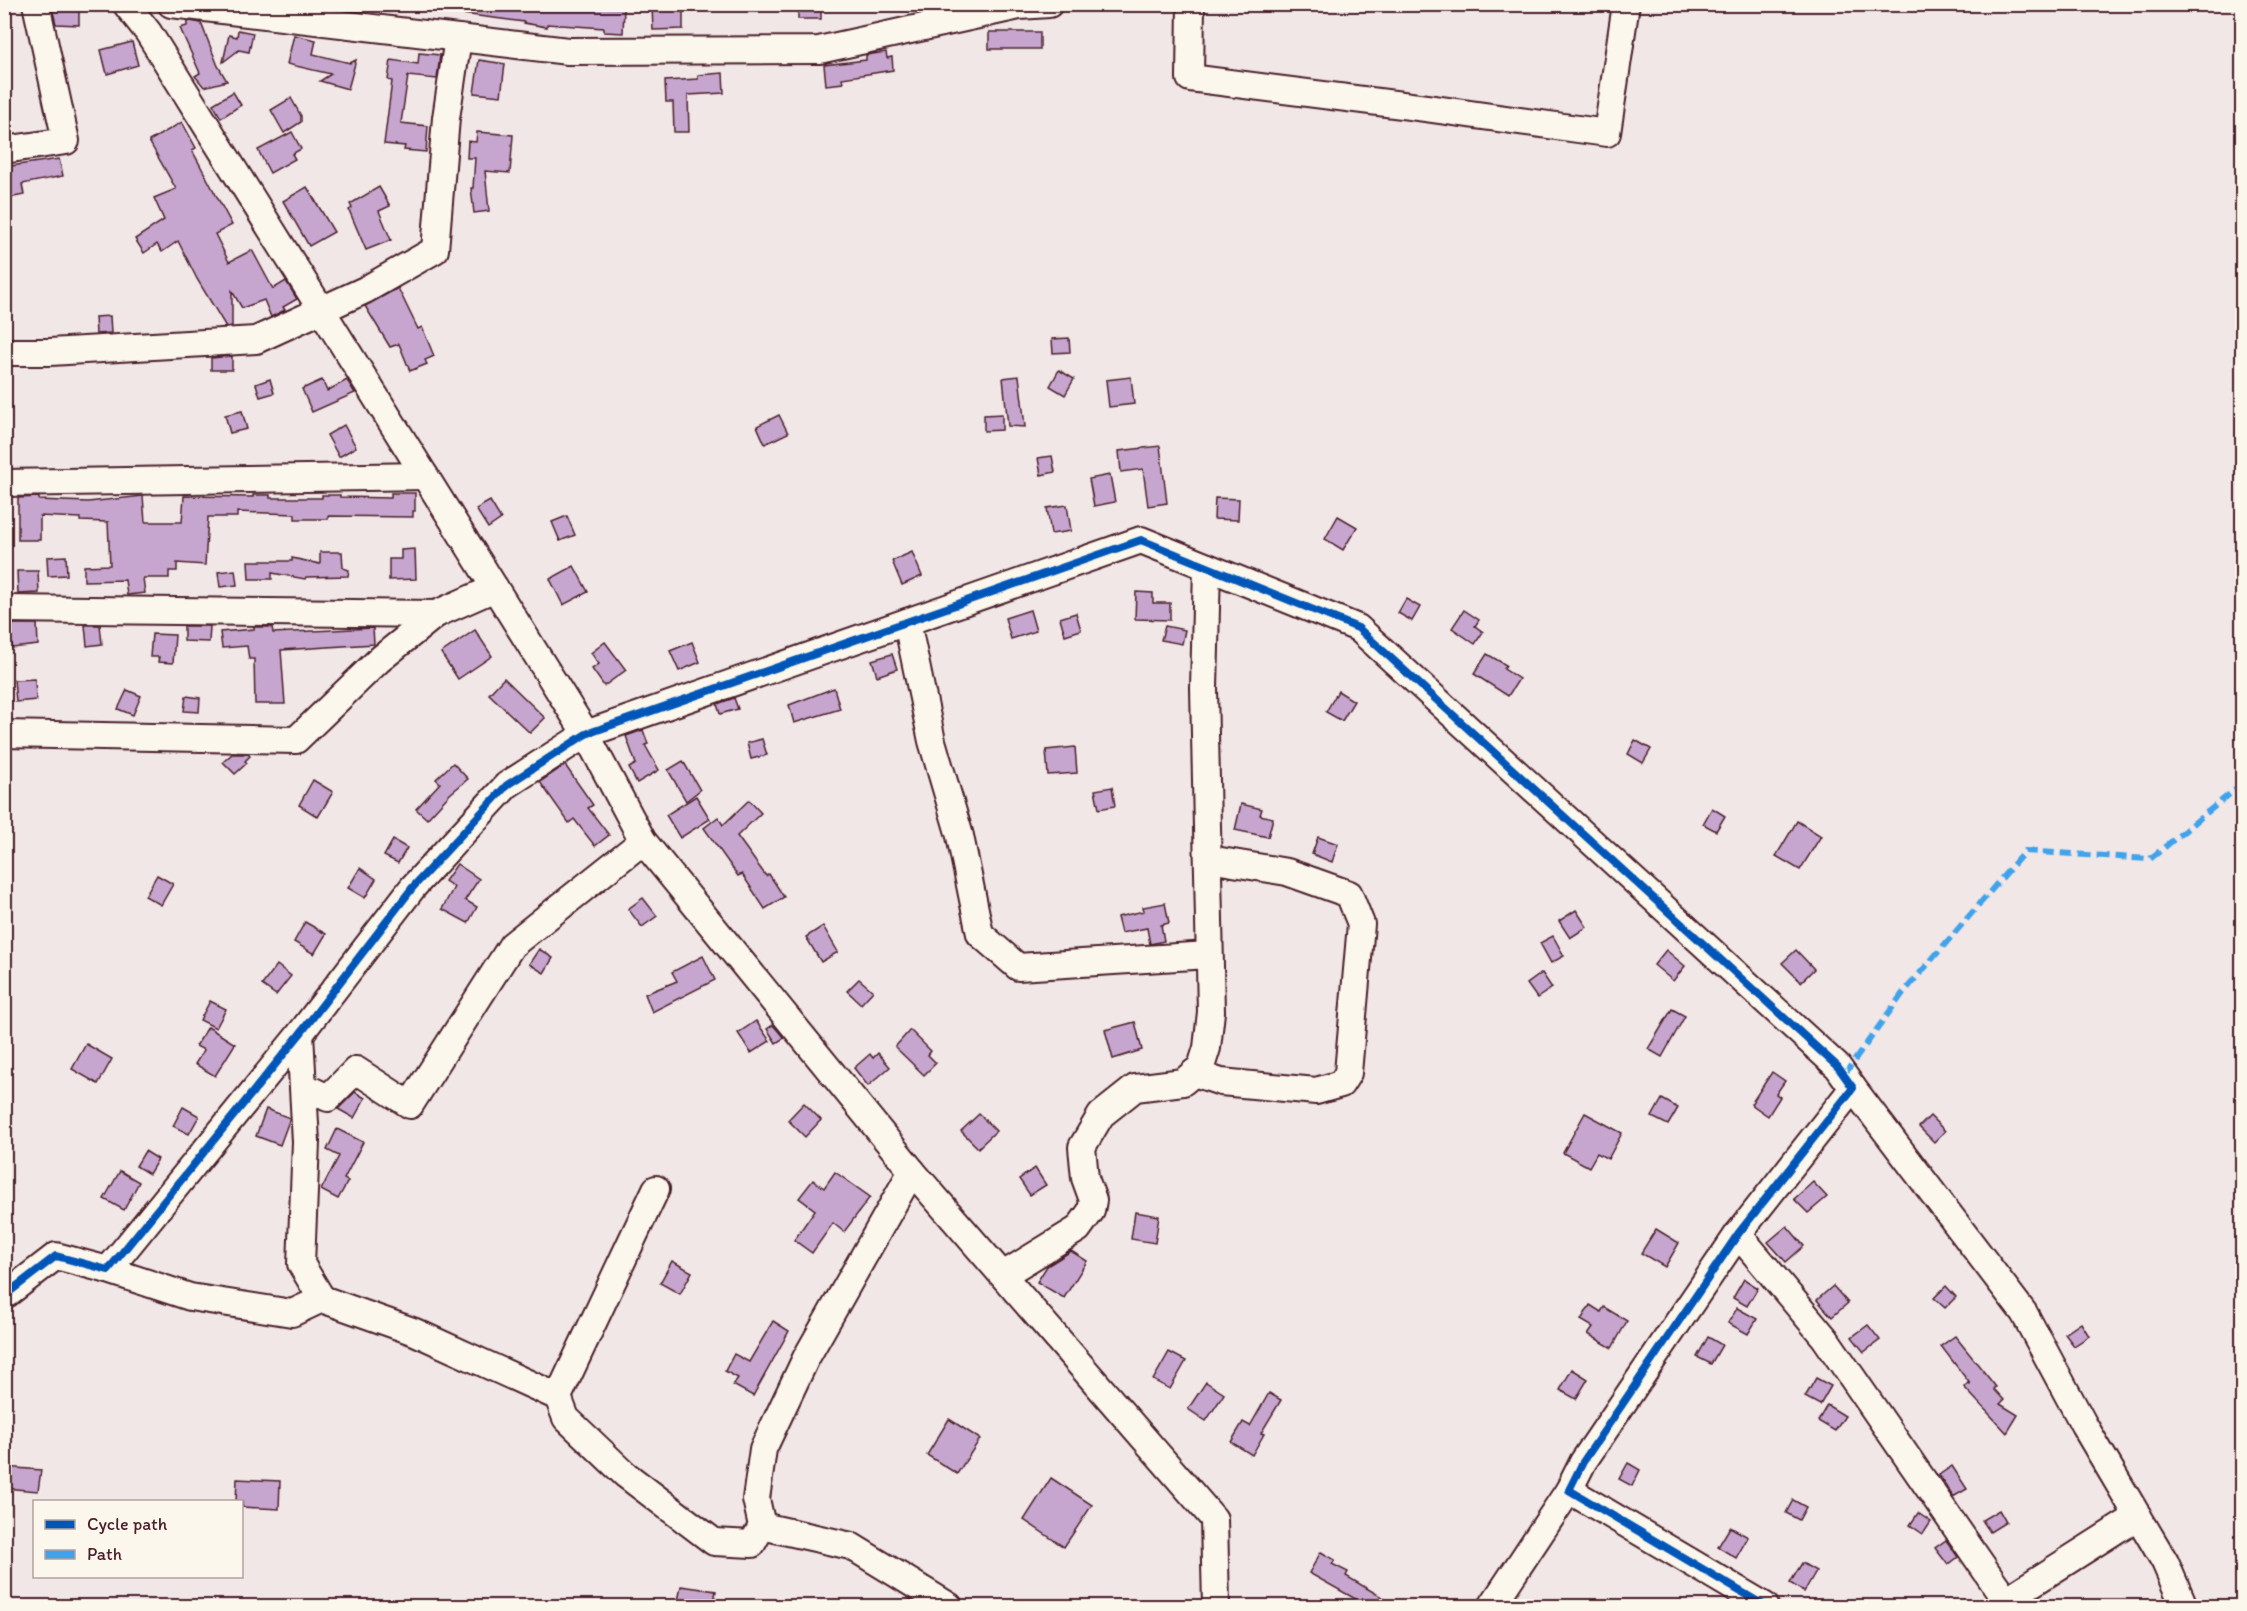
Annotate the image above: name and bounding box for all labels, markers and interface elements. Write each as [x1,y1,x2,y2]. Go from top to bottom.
legend [33,1500,243,1578]
text: Cycle path [87,1513,168,1535]
text: Path [87,1543,122,1565]

